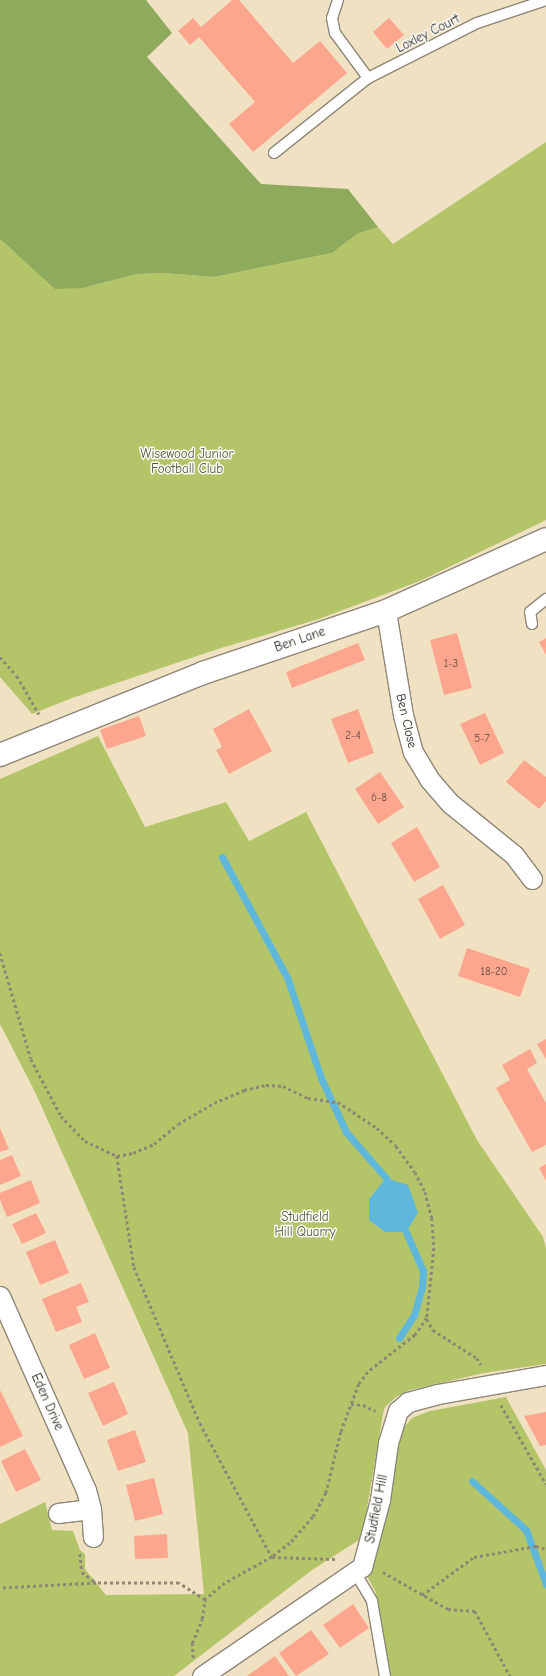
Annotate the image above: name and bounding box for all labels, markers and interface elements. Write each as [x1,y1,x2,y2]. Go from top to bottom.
street label: Loxley Court [394,11,462,57]
park label: Wisewood Junior Football Club [140,447,234,478]
street label: Ben Lane [273,624,327,656]
house number: 1-3 [444,657,458,671]
street label: Ben Close [392,692,420,750]
house number: 2-4 [345,729,361,743]
house number: 5-7 [474,732,490,746]
house number: 6-8 [371,791,387,805]
house number: 18-20 [481,965,507,979]
park label: Studfield Hill Quarry [274,1210,336,1241]
street label: Eden Drive [28,1371,66,1433]
street label: Studfield Hill [363,1473,391,1545]

